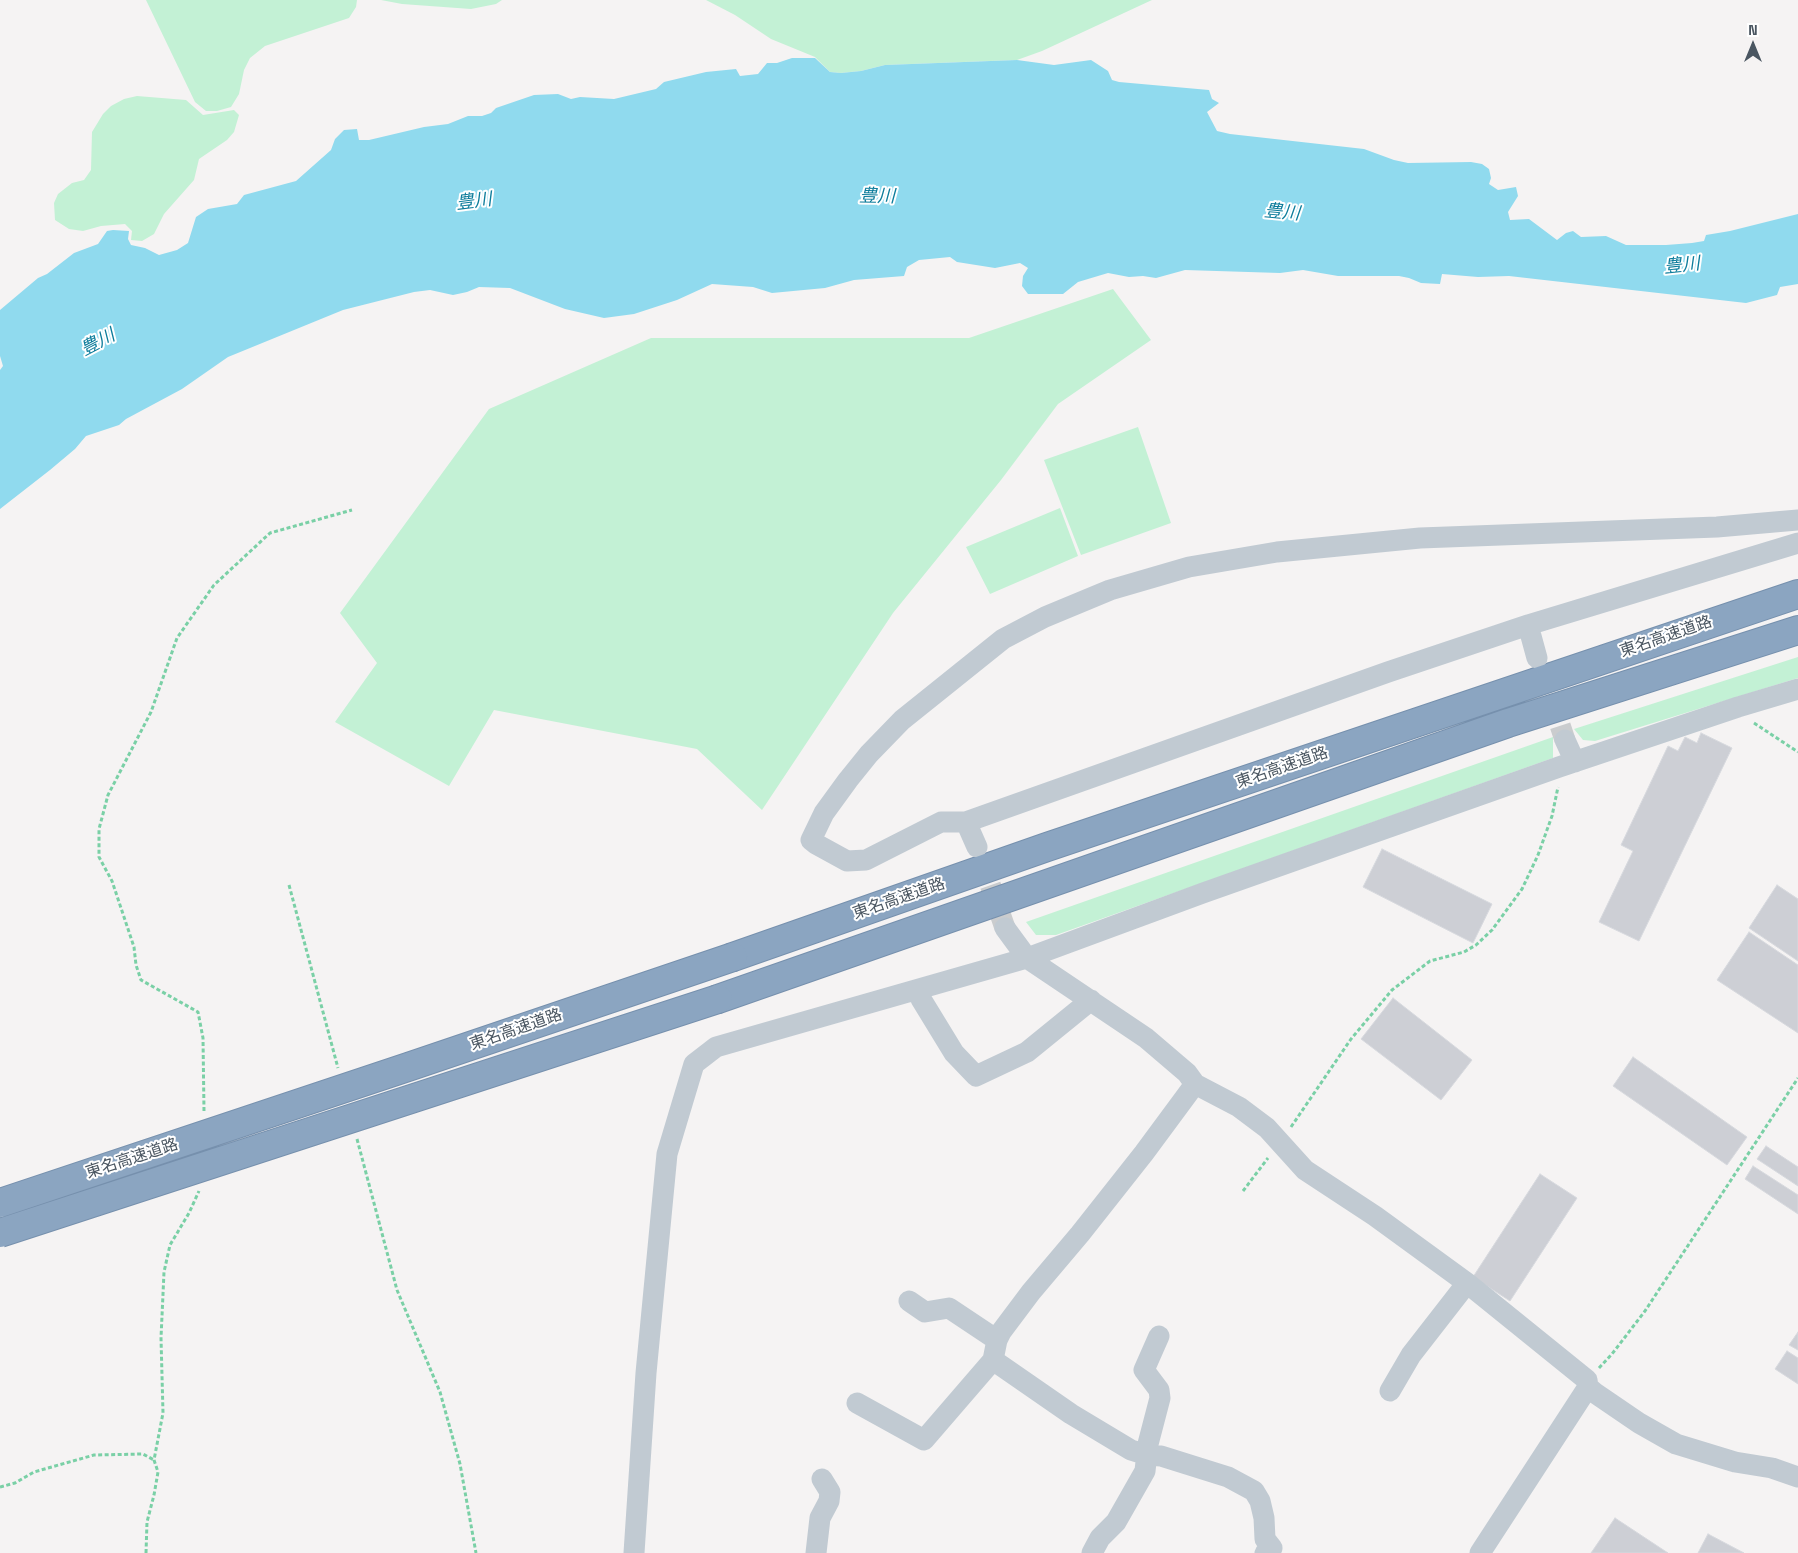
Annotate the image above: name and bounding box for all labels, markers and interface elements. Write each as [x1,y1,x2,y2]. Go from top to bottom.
north arrow [1728,20,1778,70]
text: N [1748,21,1758,39]
water label: 豊川 [859,186,895,208]
water label: 豊川 [455,189,493,215]
water label: 豊川 [1263,201,1301,225]
water label: 豊川 [1663,253,1701,279]
water label: 豊川 [77,325,119,361]
street label: 東名高速道路 [1617,612,1715,662]
street label: 東名高速道路 [1233,743,1331,793]
street label: 東名高速道路 [850,874,948,924]
street label: 東名高速道路 [467,1005,565,1055]
street label: 東名高速道路 [83,1135,181,1183]

